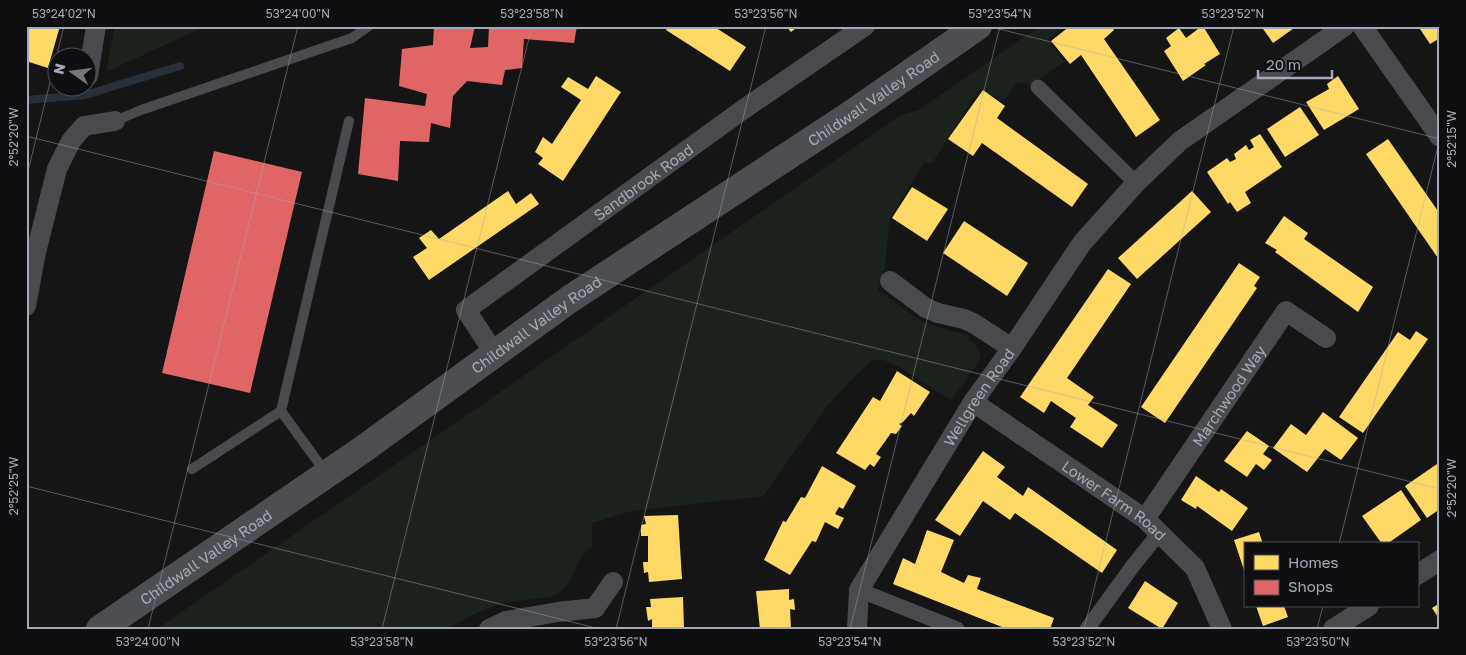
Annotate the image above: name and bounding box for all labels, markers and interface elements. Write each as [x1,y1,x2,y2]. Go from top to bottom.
text: 53°24'02"N [32,6,96,21]
text: 53°24'00"N [266,6,330,21]
text: 53°23'58"N [500,6,564,21]
text: 53°23'56"N [734,6,798,21]
text: 53°23'54"N [968,6,1032,21]
text: 53°23'52"N [1201,6,1265,21]
street label: Childwall Valley Road [804,47,942,150]
north arrow [48,48,98,98]
scale bar [1258,48,1332,80]
text: 20 m [1266,55,1301,73]
text: N [49,62,68,76]
text: 2°52'20"W [6,107,21,167]
text: 2°52'15"W [1444,110,1459,168]
street label: Sandbrook Road [590,140,696,224]
street label: Childwall Valley Road [467,272,605,377]
street label: Marchwood Way [1188,341,1269,449]
street label: Wellgreen Road [939,345,1018,449]
text: 2°52'25"W [6,456,21,515]
street label: Lower Farm Road [1059,456,1170,544]
text: 2°52'20"W [1444,458,1459,518]
street label: Childwall Valley Road [136,505,275,608]
legend [1244,542,1418,608]
text: Homes [1288,553,1338,571]
text: Shops [1288,577,1333,595]
text: 53°24'00"N [116,634,180,649]
text: 53°23'58"N [350,634,414,649]
text: 53°23'56"N [584,634,648,649]
text: 53°23'54"N [818,634,882,649]
text: 53°23'52"N [1052,634,1116,649]
text: 53°23'50"N [1286,634,1350,649]

